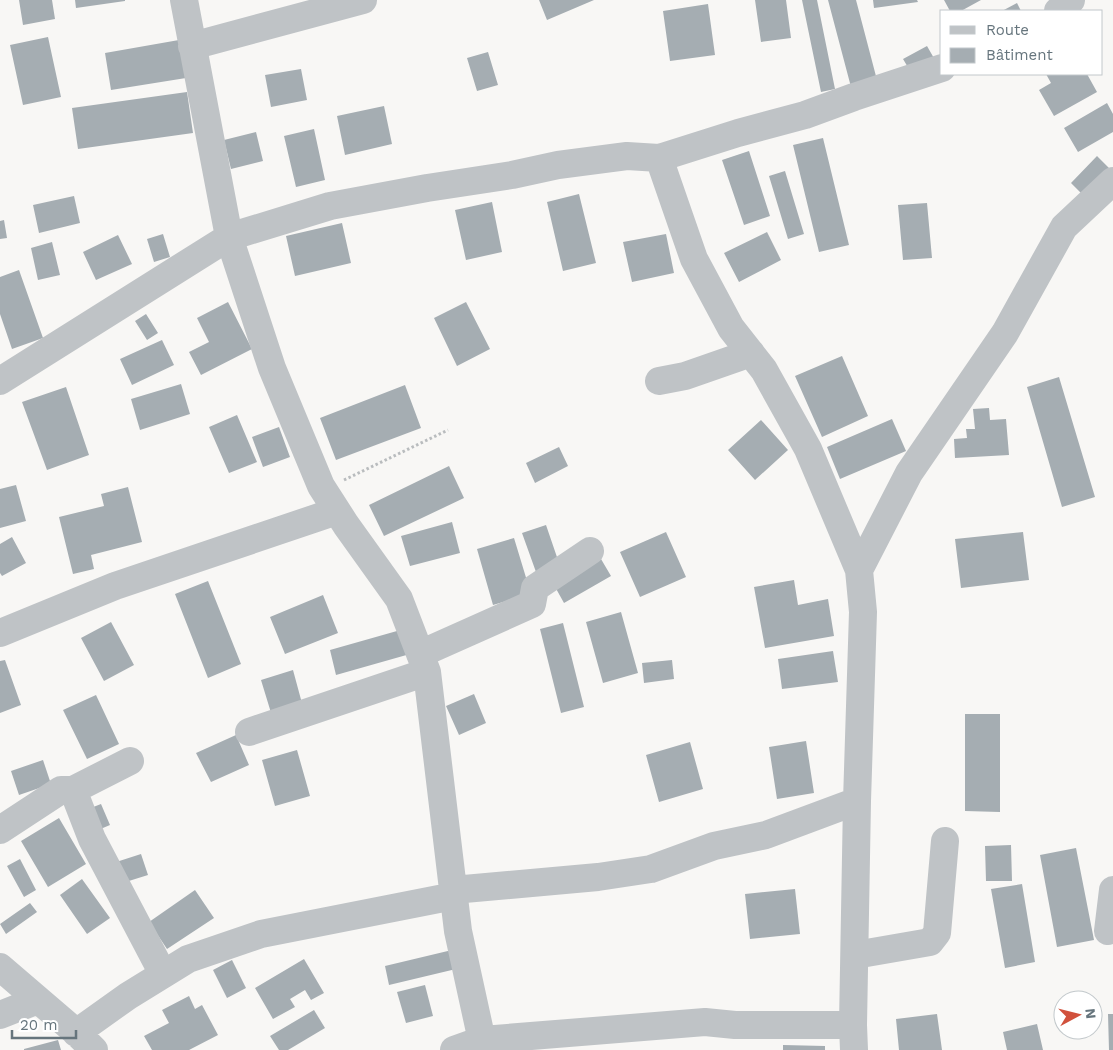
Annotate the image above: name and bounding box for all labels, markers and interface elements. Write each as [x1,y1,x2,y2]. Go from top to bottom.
legend [940,10,1103,75]
text: Route [986,21,1029,39]
text: Bâtiment [986,46,1053,64]
north arrow [1053,990,1103,1040]
text: N [1082,1007,1099,1020]
scale bar [12,1008,76,1040]
text: 20 m [20,1016,58,1034]

